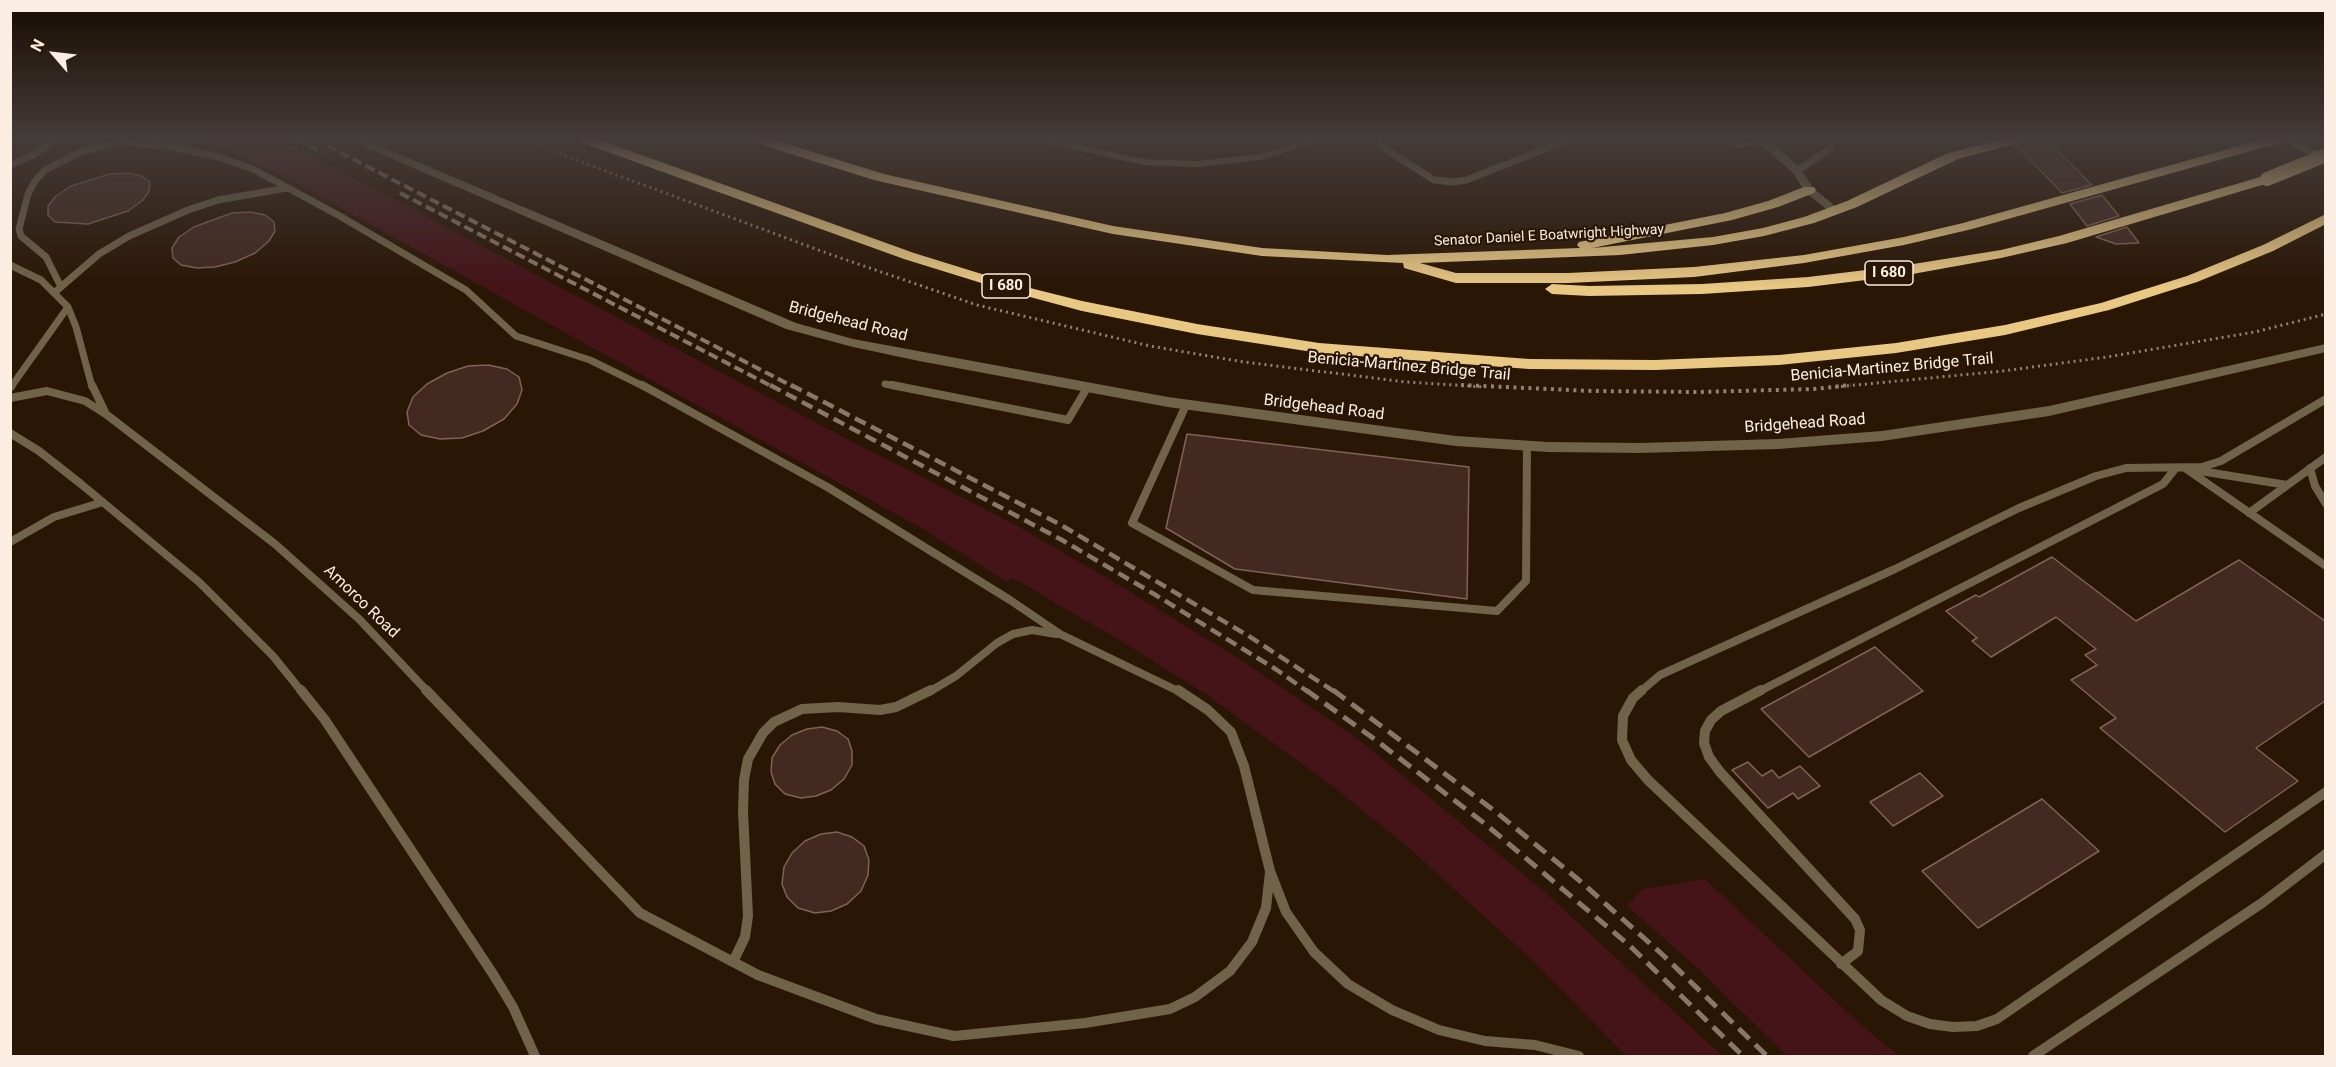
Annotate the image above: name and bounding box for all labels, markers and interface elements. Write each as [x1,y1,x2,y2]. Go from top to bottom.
north arrow [24,24,84,84]
text: N [27,36,49,55]
street label: Senator Daniel E Boatwright Highway [1434,222,1664,250]
road number: I 680 [1865,261,1913,285]
road number: I 680 [982,274,1030,298]
street label: Bridgehead Road [787,298,909,346]
street label: Benicia-Martinez Bridge Trail [1307,349,1511,385]
street label: Benicia-Martinez Bridge Trail [1790,350,1994,386]
street label: Bridgehead Road [1263,391,1385,425]
street label: Bridgehead Road [1744,410,1866,438]
street label: Amorco Road [319,561,403,643]

